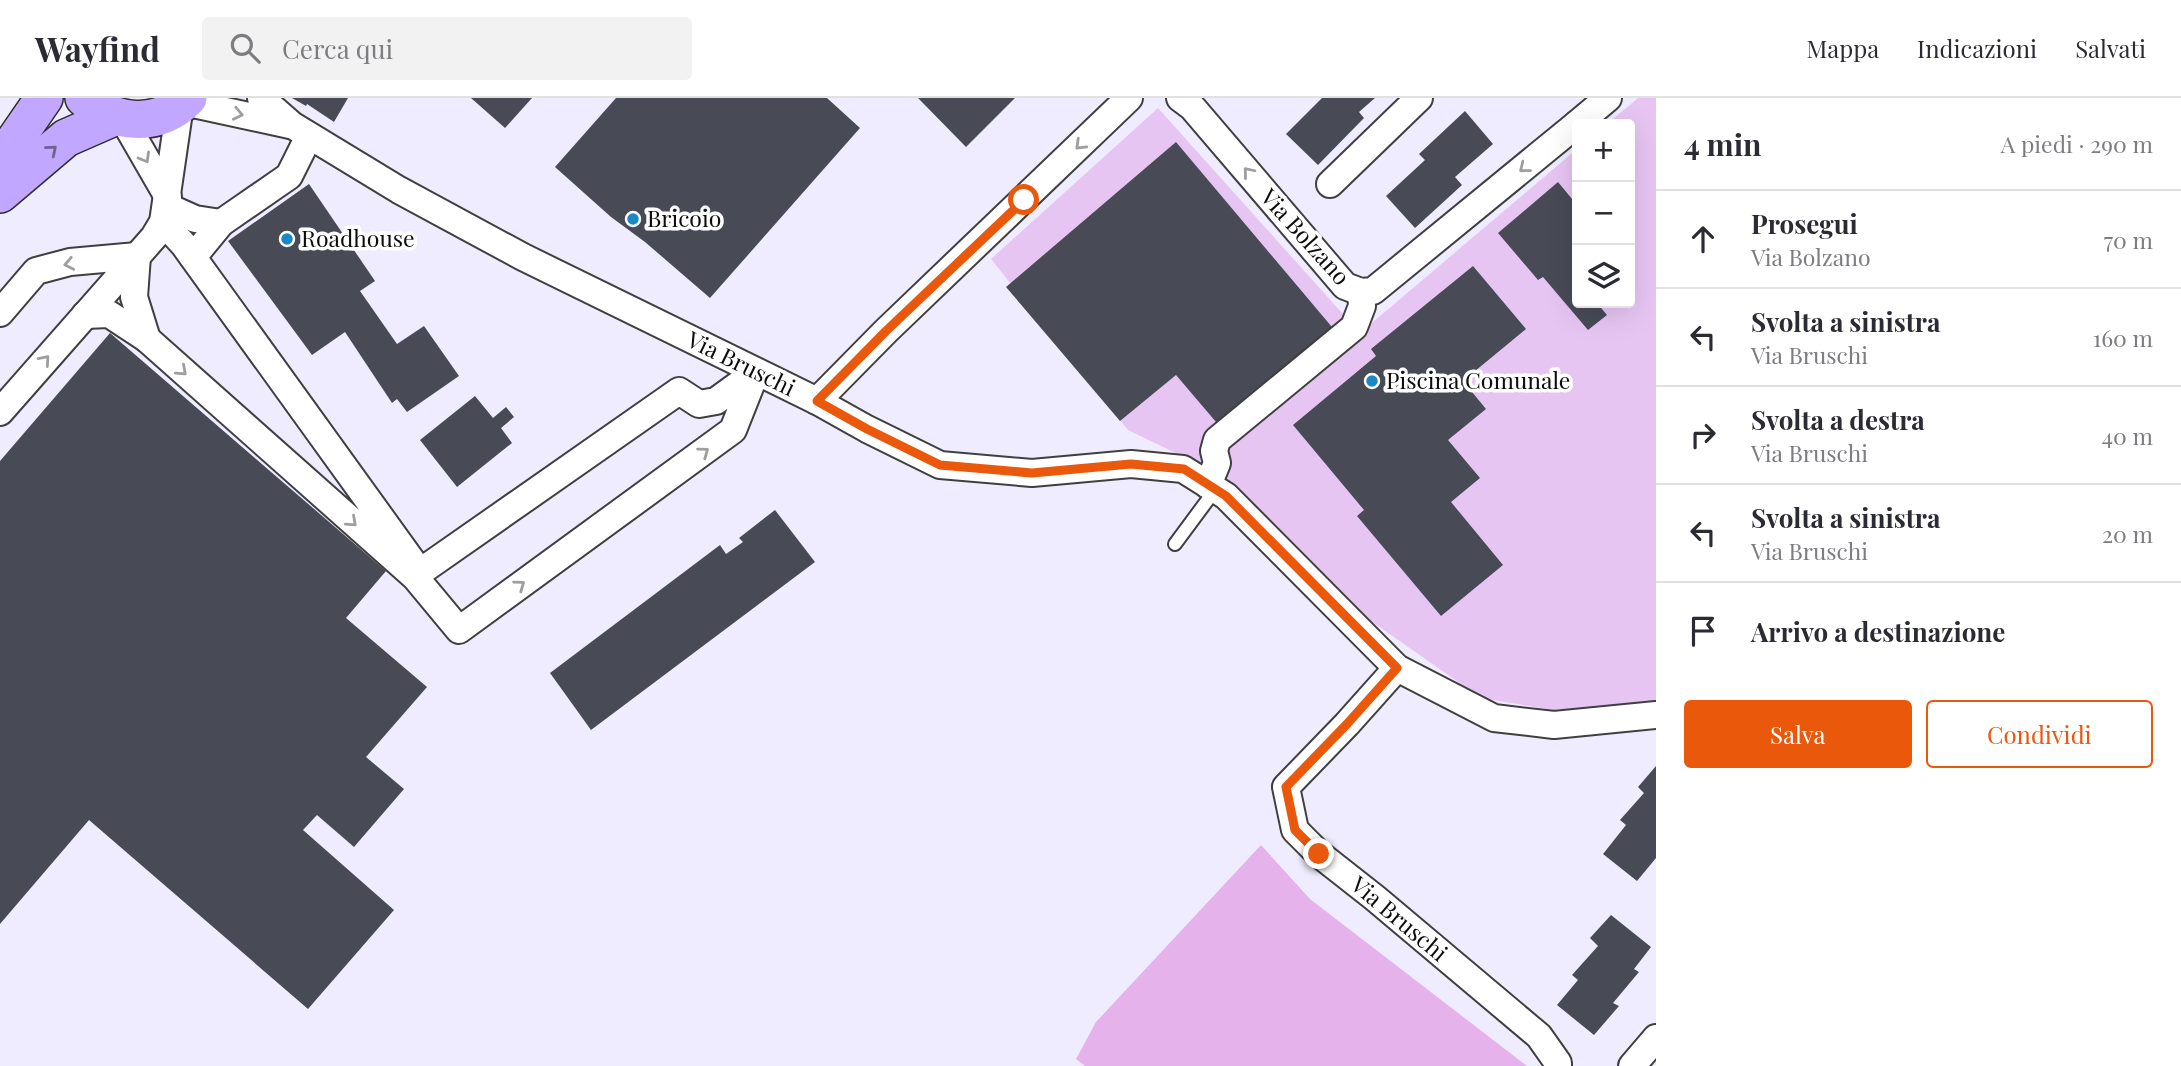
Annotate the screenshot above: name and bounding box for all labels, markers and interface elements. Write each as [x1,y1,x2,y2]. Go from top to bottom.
search box [202,17,692,80]
text: Wayfind [35,26,160,70]
icon: search [226,29,264,67]
text: Cerca qui [282,31,393,66]
text: Mappa [1807,32,1879,64]
text: Indicazioni [1917,32,2037,64]
text: Salvati [2075,32,2146,64]
one-way arrow [232,106,244,120]
map controls [1572,119,1635,308]
button: + [1572,119,1635,182]
text: 4 min [1684,124,1762,164]
text: A piedi · 290 m [2001,128,2153,159]
one-way arrow [1076,137,1089,150]
one-way arrow [44,146,57,158]
one-way arrow [137,151,150,163]
one-way arrow [1520,159,1532,172]
one-way arrow [1244,167,1256,180]
street label: Via Bolzano [1254,180,1358,291]
button: − [1572,182,1635,245]
route start [1008,184,1039,215]
place label: Bricoio [647,202,721,233]
text: Prosegui [1751,206,1858,241]
marker: Bricoio [625,211,641,227]
icon: ahead [1684,220,1722,258]
place label: Roadhouse [301,222,415,253]
text: 70 m [2104,224,2153,255]
marker: Roadhouse [279,231,295,247]
text: Via Bolzano [1751,241,1871,272]
button: layers [1572,245,1635,308]
one-way arrow [63,255,75,270]
text: Svolta a sinistra [1751,304,1940,339]
icon: left [1684,318,1722,356]
text: 160 m [2093,322,2153,353]
street label: Via Bruschi [681,323,801,402]
text: Via Bruschi [1751,339,1868,370]
one-way arrow [37,356,49,369]
one-way arrow [174,363,187,375]
place label: Piscina Comunale [1386,364,1570,395]
marker: Piscina Comunale [1364,373,1380,389]
text: Svolta a destra [1751,402,1925,437]
icon: right [1684,416,1722,454]
text: 40 m [2102,420,2153,451]
text: Via Bruschi [1751,437,1868,468]
one-way arrow [696,448,709,460]
text: Svolta a sinistra [1751,500,1940,535]
one-way arrow [344,514,357,526]
icon: left [1684,514,1722,552]
text: 20 m [2102,518,2153,549]
text: Via Bruschi [1751,535,1868,566]
one-way arrow [512,581,525,594]
icon: arrive [1684,612,1722,650]
text: Arrivo a destinazione [1751,614,2005,649]
button: Salva [1684,700,1912,768]
button: Condividi [1926,700,2153,768]
route end [1303,838,1334,869]
street label: Via Bruschi [1344,868,1455,968]

